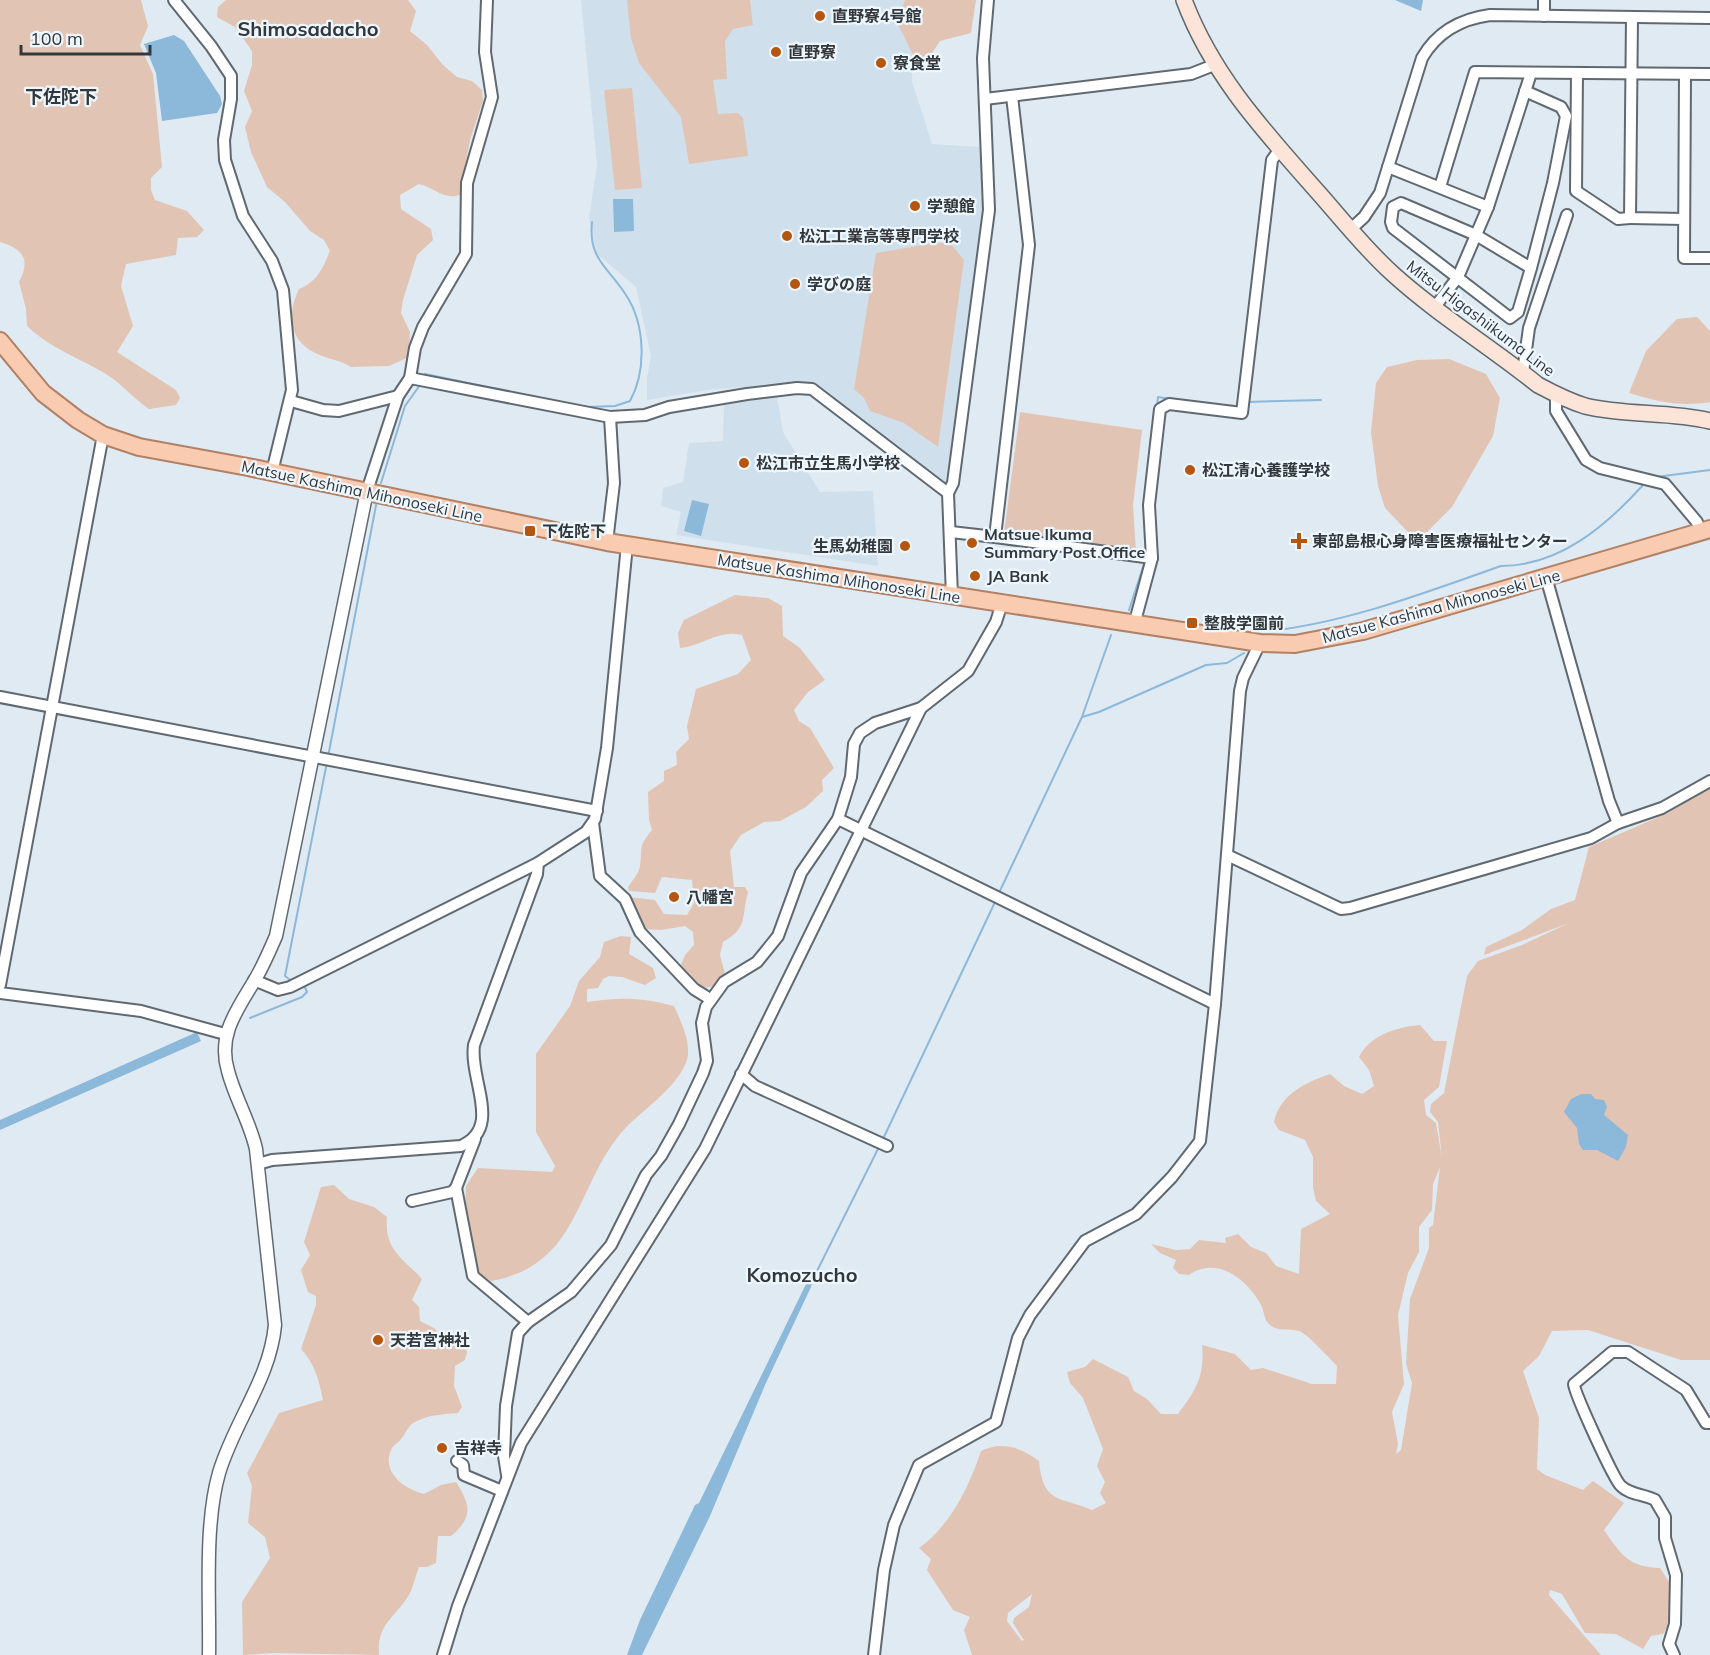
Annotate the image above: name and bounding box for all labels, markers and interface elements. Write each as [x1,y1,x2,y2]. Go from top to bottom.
place label: 直野寮4号館 [832,6,922,26]
marker: 直野寮4号館 [813,9,827,23]
district label: Shimosadacho [237,16,379,41]
scale bar [21,18,150,56]
text: 100 m [30,27,83,50]
place label: 直野寮 [788,42,836,62]
marker: 直野寮 [769,45,783,59]
place label: 寮食堂 [893,53,941,73]
marker: 寮食堂 [874,56,888,70]
district label: 下佐陀下 [25,85,97,108]
place label: 学憩館 [927,196,975,216]
marker: 学憩館 [908,199,922,213]
place label: 松江工業高等専門学校 [799,226,959,246]
marker: 松江工業高等専門学校 [780,229,794,243]
street label: Mitsu Higashiikuma Line [1403,256,1559,380]
place label: 学びの庭 [807,274,871,294]
marker: 学びの庭 [788,277,802,291]
place label: 松江市立生馬小学校 [756,453,900,473]
street label: Matsue Kashima Mihonoseki Line [240,456,484,526]
marker: 松江市立生馬小学校 [737,456,751,470]
place label: 松江清心養護学校 [1202,460,1330,480]
marker: 松江清心養護学校 [1183,463,1197,477]
place label: 下佐陀下 [542,521,606,541]
marker: 下佐陀下 [523,524,537,538]
place label: Matsue Ikuma Summary Post Office [984,524,1146,562]
place label: 東部島根心身障害医療福祉センター [1312,531,1568,551]
marker: 東部島根心身障害医療福祉センター [1290,532,1308,550]
place label: 生馬幼稚園 [813,536,893,556]
marker: Matsue Ikuma Summary Post Office [965,536,979,550]
marker: 生馬幼稚園 [898,539,912,553]
street label: Matsue Kashima Mihonoseki Line [716,549,962,607]
street label: Matsue Kashima Mihonoseki Line [1320,565,1562,647]
place label: JA Bank [987,566,1050,586]
marker: JA Bank [968,569,982,583]
place label: 整肢学園前 [1204,613,1284,633]
marker: 整肢学園前 [1185,616,1199,630]
place label: 八幡宮 [686,887,734,907]
marker: 八幡宮 [667,890,681,904]
district label: Komozucho [747,1262,858,1287]
place label: 天若宮神社 [390,1330,470,1350]
marker: 天若宮神社 [371,1333,385,1347]
place label: 吉祥寺 [454,1438,502,1458]
marker: 吉祥寺 [435,1441,449,1455]

